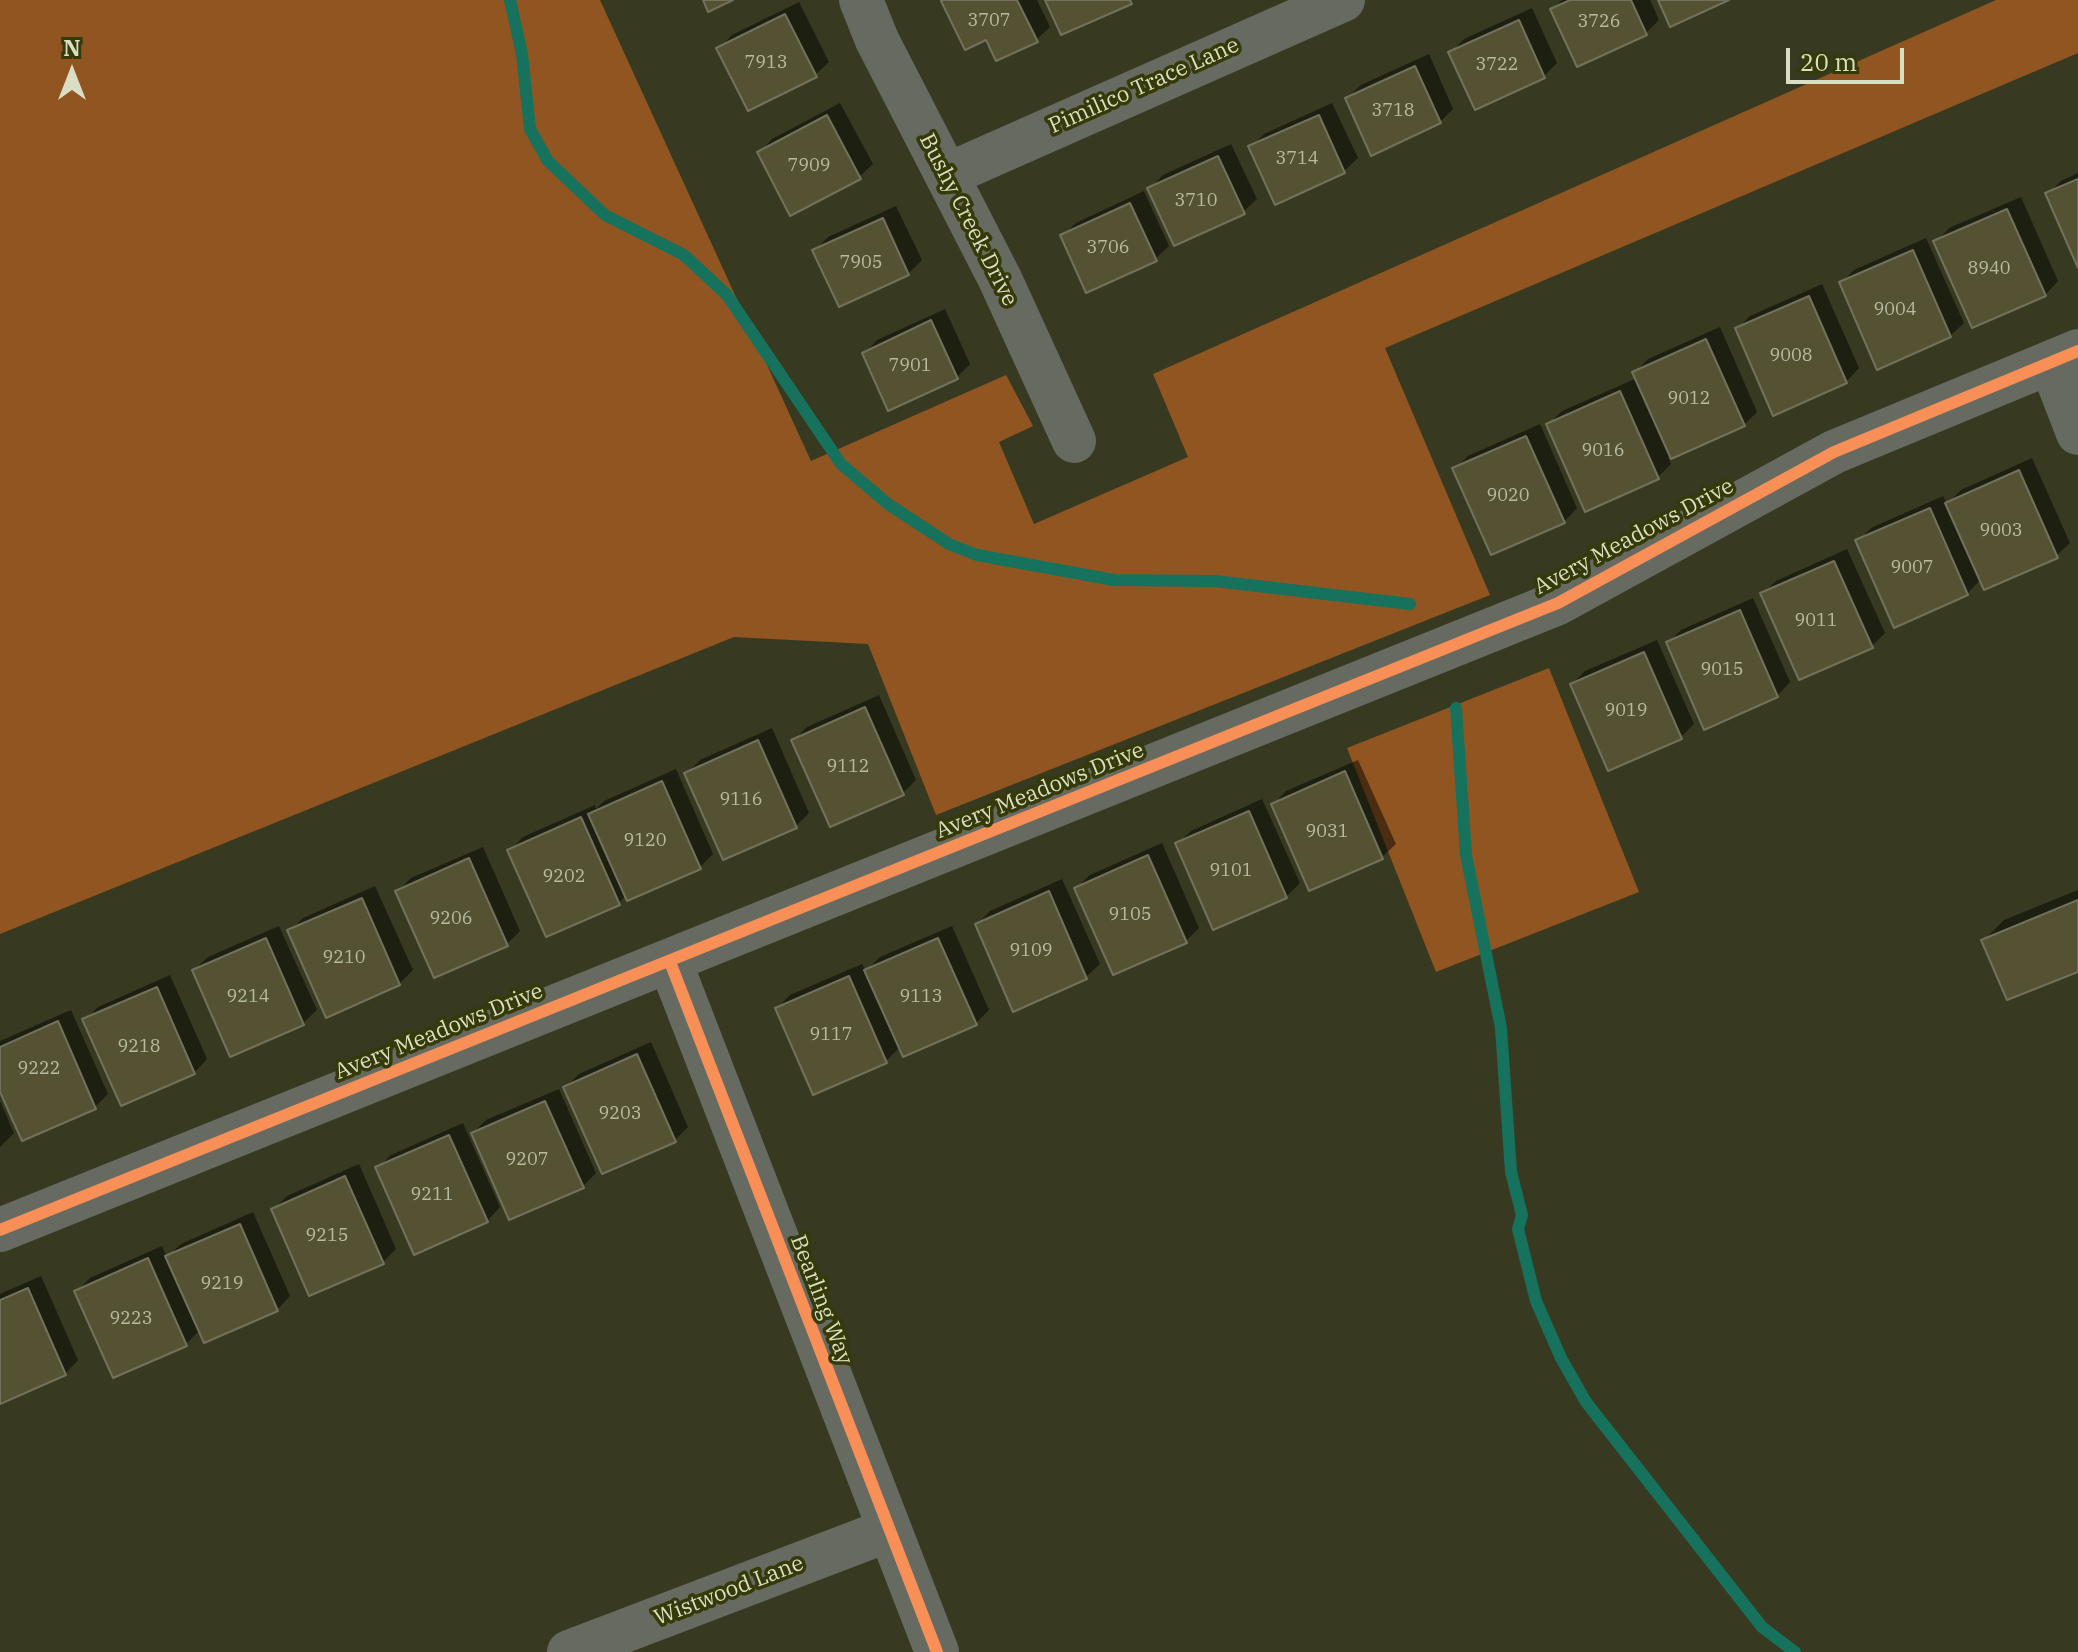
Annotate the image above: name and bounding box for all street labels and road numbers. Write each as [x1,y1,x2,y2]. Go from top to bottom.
street label: Pimilico Trace Lane [1045,32,1243,140]
street label: Bushy Creek Drive [913,129,1023,311]
street label: Avery Meadows Drive [1530,473,1738,601]
street label: Avery Meadows Drive [932,737,1148,845]
street label: Avery Meadows Drive [331,978,547,1086]
street label: Bearling Way [784,1231,858,1369]
street label: Wistwood Lane [651,1550,807,1632]

